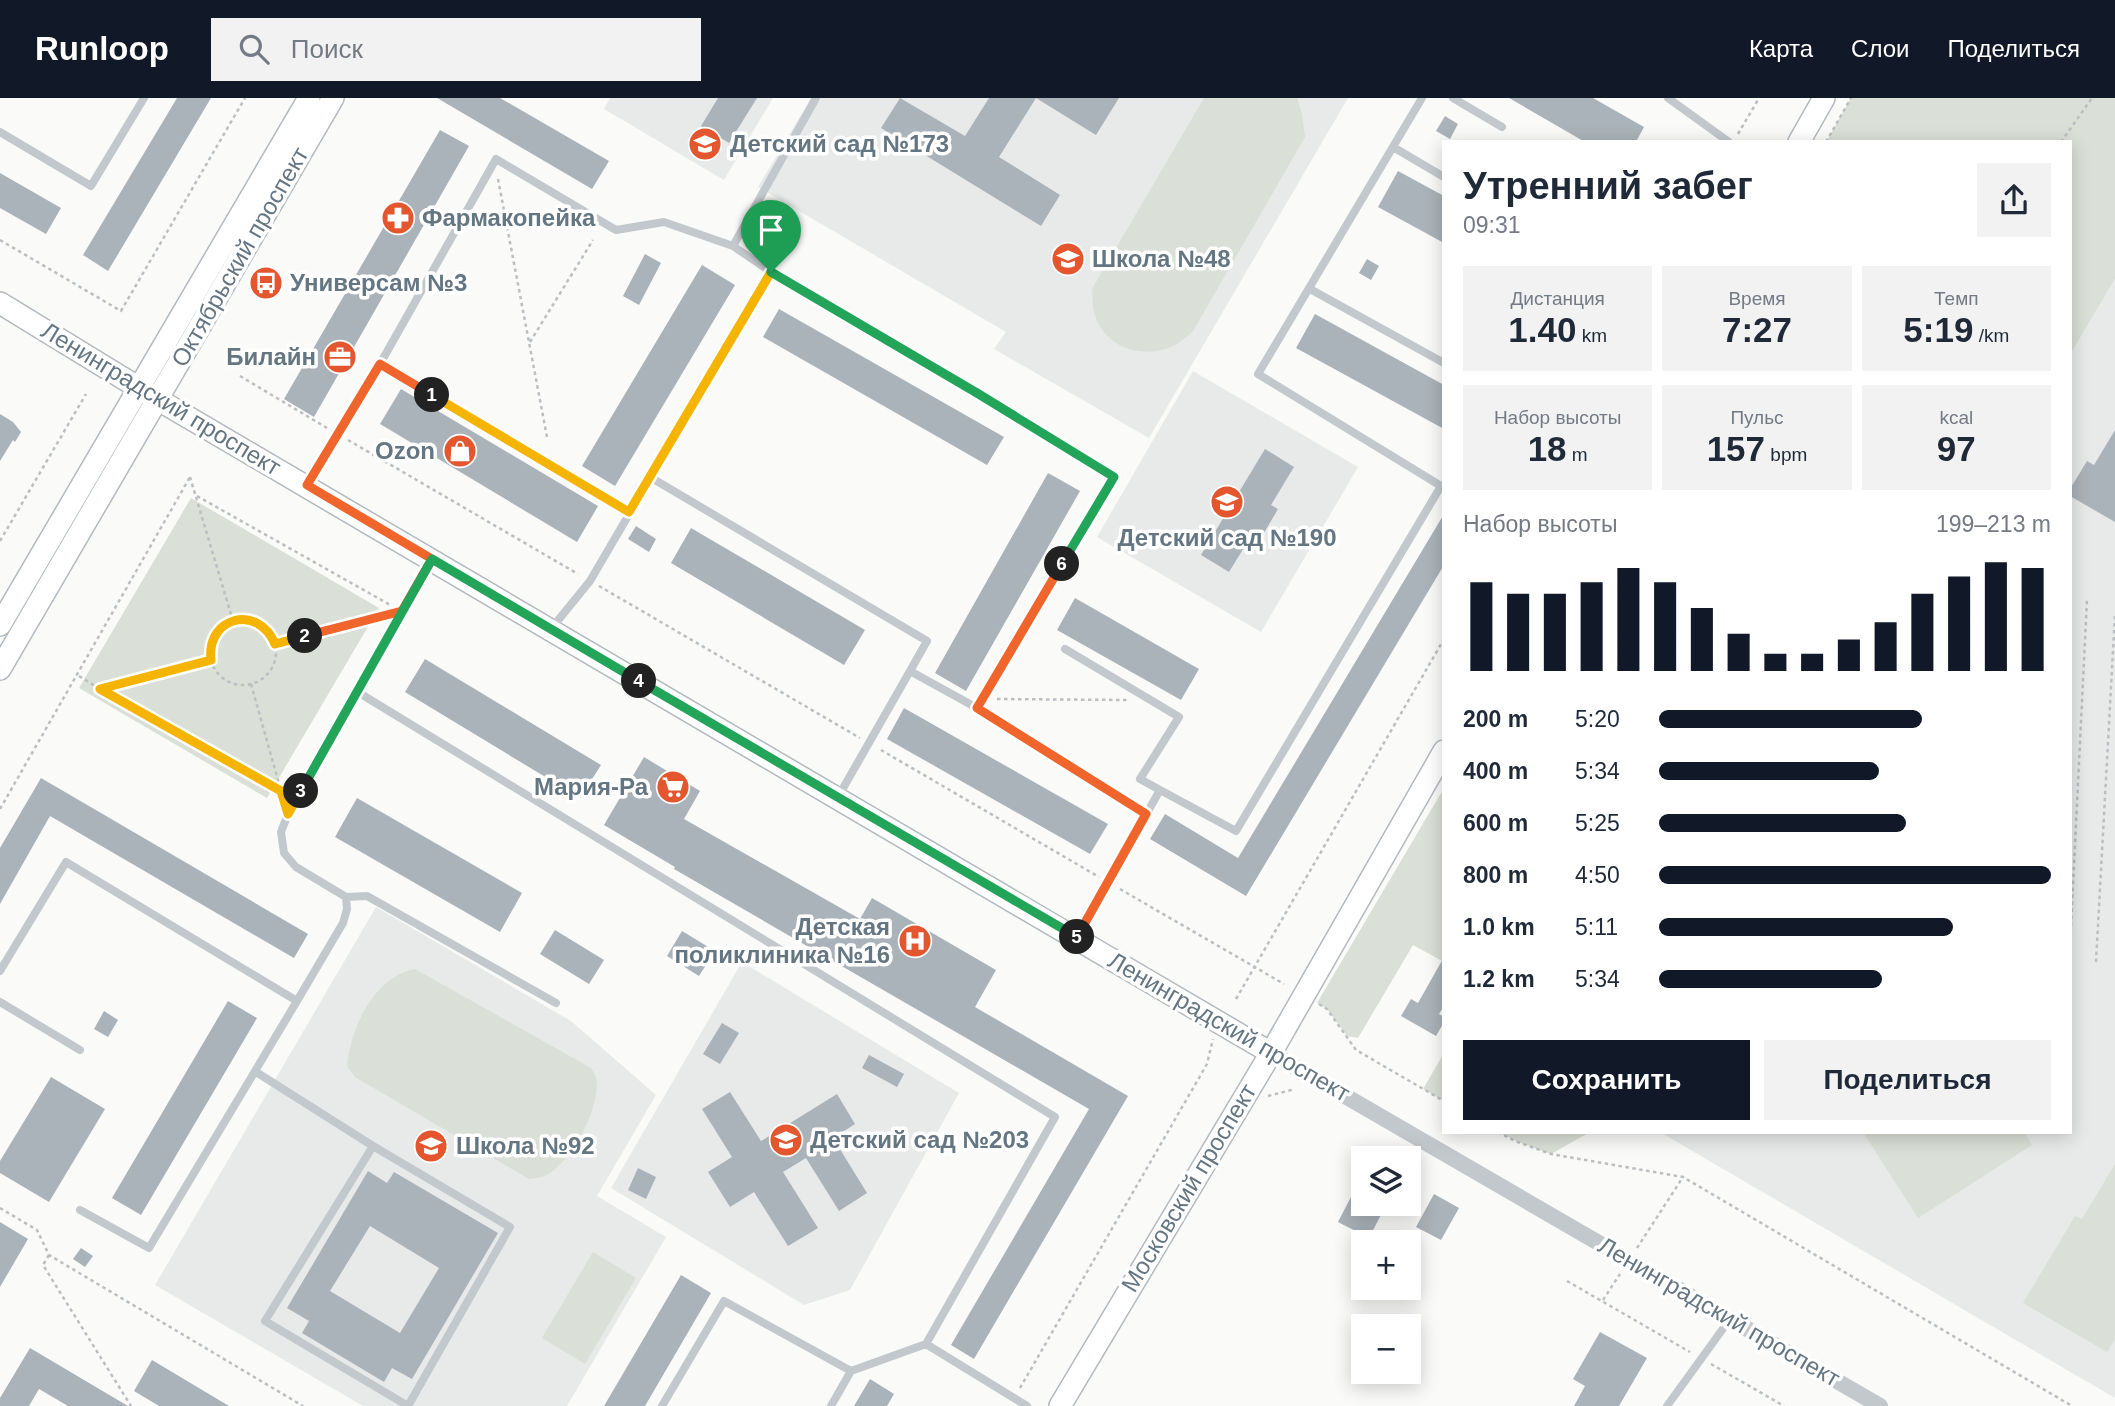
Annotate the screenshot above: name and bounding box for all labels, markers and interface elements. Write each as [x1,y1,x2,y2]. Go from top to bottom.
search box [211,18,701,81]
text: Runloop [35,30,169,67]
icon: search [235,30,273,68]
text: Поиск [291,34,363,64]
text: Карта [1749,35,1813,62]
text: Слои [1851,35,1909,62]
text: Поделиться [1947,35,2080,62]
school or university icon: Детский сад №173 [686,125,724,163]
place label: Детский сад №173 [730,130,949,157]
street label: Октябрьский проспект [166,142,313,371]
button: share [1977,163,2051,237]
text: Утренний забег [1463,165,1753,207]
pharmacy icon: Фармакопейка [379,199,417,237]
pin [741,200,801,272]
place label: Фармакопейка [422,204,596,231]
icon: arrive [752,211,790,249]
text: 09:31 [1463,212,1521,238]
school or university icon: Школа №48 [1049,240,1087,278]
place label: Школа №48 [1092,245,1231,272]
bus stop icon: Универсам №3 [247,264,285,302]
place label: Универсам №3 [290,269,467,296]
text: Дистанция [1511,288,1605,309]
text: Время [1728,288,1786,309]
text: Темп [1934,288,1979,309]
text: 1.40 [1508,310,1576,349]
text: 7:27 [1722,310,1792,349]
text: 5:19 [1903,310,1973,349]
street label: Ленинградский проспект [37,316,286,481]
text: km [1576,325,1607,346]
text: /km [1973,325,2009,346]
office icon: Билайн [321,338,359,376]
place label: Билайн [226,343,316,370]
pin: 1 [414,378,450,412]
text: 1 [426,384,437,405]
text: Набор высоты [1494,407,1621,428]
text: Пульс [1730,407,1784,428]
text: kcal [1939,407,1973,428]
text: 18 [1528,429,1567,468]
text: 157 [1707,429,1765,468]
text: 97 [1937,429,1976,468]
shop icon: Ozon [441,432,479,470]
place label: Ozon [375,437,435,464]
text: m [1567,444,1588,465]
text: bpm [1765,444,1807,465]
school or university icon: Детский сад №190 [1208,483,1246,521]
text: Набор высоты [1463,511,1617,537]
text: 199–213 m [1936,511,2051,537]
place label: Детский сад №190 [1117,524,1337,551]
pin: 6 [1044,546,1080,582]
text: 6 [1056,553,1067,574]
pin: 2 [288,618,322,654]
text: 2 [299,625,310,646]
pin: 4 [622,664,656,698]
text: 4 [633,670,644,691]
text: 200 m [1463,706,1528,732]
text: 5:20 [1575,706,1620,732]
text: 400 m [1463,758,1528,784]
text: 5:34 [1575,758,1620,784]
supermarket icon: Мария-Ра [654,768,692,806]
place label: Мария-Ра [534,773,649,800]
pin: 3 [284,774,318,808]
text: 3 [295,780,306,801]
text: 600 m [1463,810,1528,836]
text: 5:25 [1575,810,1620,836]
text: 800 m [1463,862,1528,888]
text: 4:50 [1575,862,1620,888]
place label: Детская поликлиника №16 [674,913,890,968]
text: 1.0 km [1463,914,1535,940]
text: 5:11 [1575,914,1618,940]
pin: 5 [1060,920,1094,954]
hospital icon: Детская поликлиника №16 [896,922,934,960]
text: 5 [1071,926,1082,947]
street label: Ленинградский проспект [1104,946,1355,1107]
text: 1.2 km [1463,966,1535,992]
text: 5:34 [1575,966,1620,992]
button: Сохранить [1463,1040,1750,1120]
button: Поделиться [1764,1040,2051,1120]
street label: Московский проспект [1116,1079,1261,1297]
school or university icon: Детский сад №203 [767,1121,805,1159]
place label: Детский сад №203 [810,1126,1029,1153]
school or university icon: Школа №92 [412,1127,450,1165]
place label: Школа №92 [456,1132,595,1159]
map controls [1351,1146,1421,1384]
button: layers [1351,1146,1421,1216]
button: + [1351,1230,1421,1300]
street label: Ленинградский проспект [1594,1231,1845,1392]
button: − [1351,1314,1421,1384]

